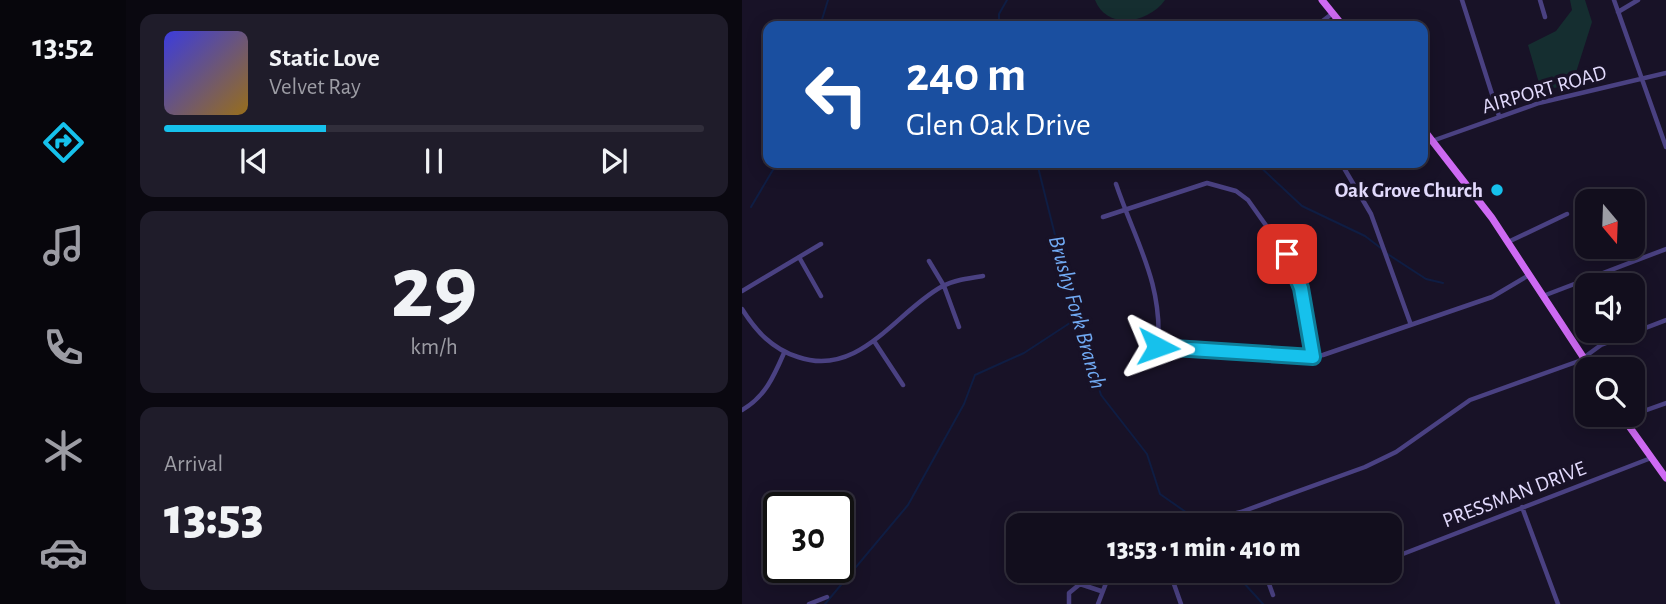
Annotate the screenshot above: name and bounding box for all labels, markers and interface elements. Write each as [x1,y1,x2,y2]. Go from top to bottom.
text: 13:52 [32,30,94,62]
text: Static Love [269,45,380,71]
icon: left [791,49,882,140]
text: 240 m [906,51,1026,100]
street label: AIRPORT ROAD [1479,62,1609,117]
text: Velvet Ray [269,76,361,99]
text: Glen Oak Drive [906,109,1091,141]
icon: directions [39,118,88,167]
icon: previous [235,142,273,180]
icon: pause [415,142,453,180]
icon: next [595,142,633,180]
place label: Oak Grove Church [1335,180,1483,201]
marker: Oak Grove Church [1489,182,1505,198]
north arrow [1575,189,1645,259]
map controls [1575,189,1645,427]
icon: music [39,221,88,270]
pin [1257,224,1317,284]
water label: Brushy Fork Branch [1044,233,1109,392]
icon: arrive [1268,235,1306,273]
text: 29 [391,243,477,334]
button: sound [1575,273,1645,343]
position arrow [1121,310,1195,384]
icon: phone [39,323,88,372]
text: km/h [410,336,458,359]
button: search [1575,357,1645,427]
icon: climate [39,426,88,475]
text: Arrival [164,453,223,476]
street label: PRESSMAN DRIVE [1440,458,1589,531]
text: 13:53 [164,491,264,543]
speed limit sign: 30 [763,492,854,583]
icon: car [39,528,88,577]
text: 13:53 · 1 min · 410 m [1107,535,1301,561]

